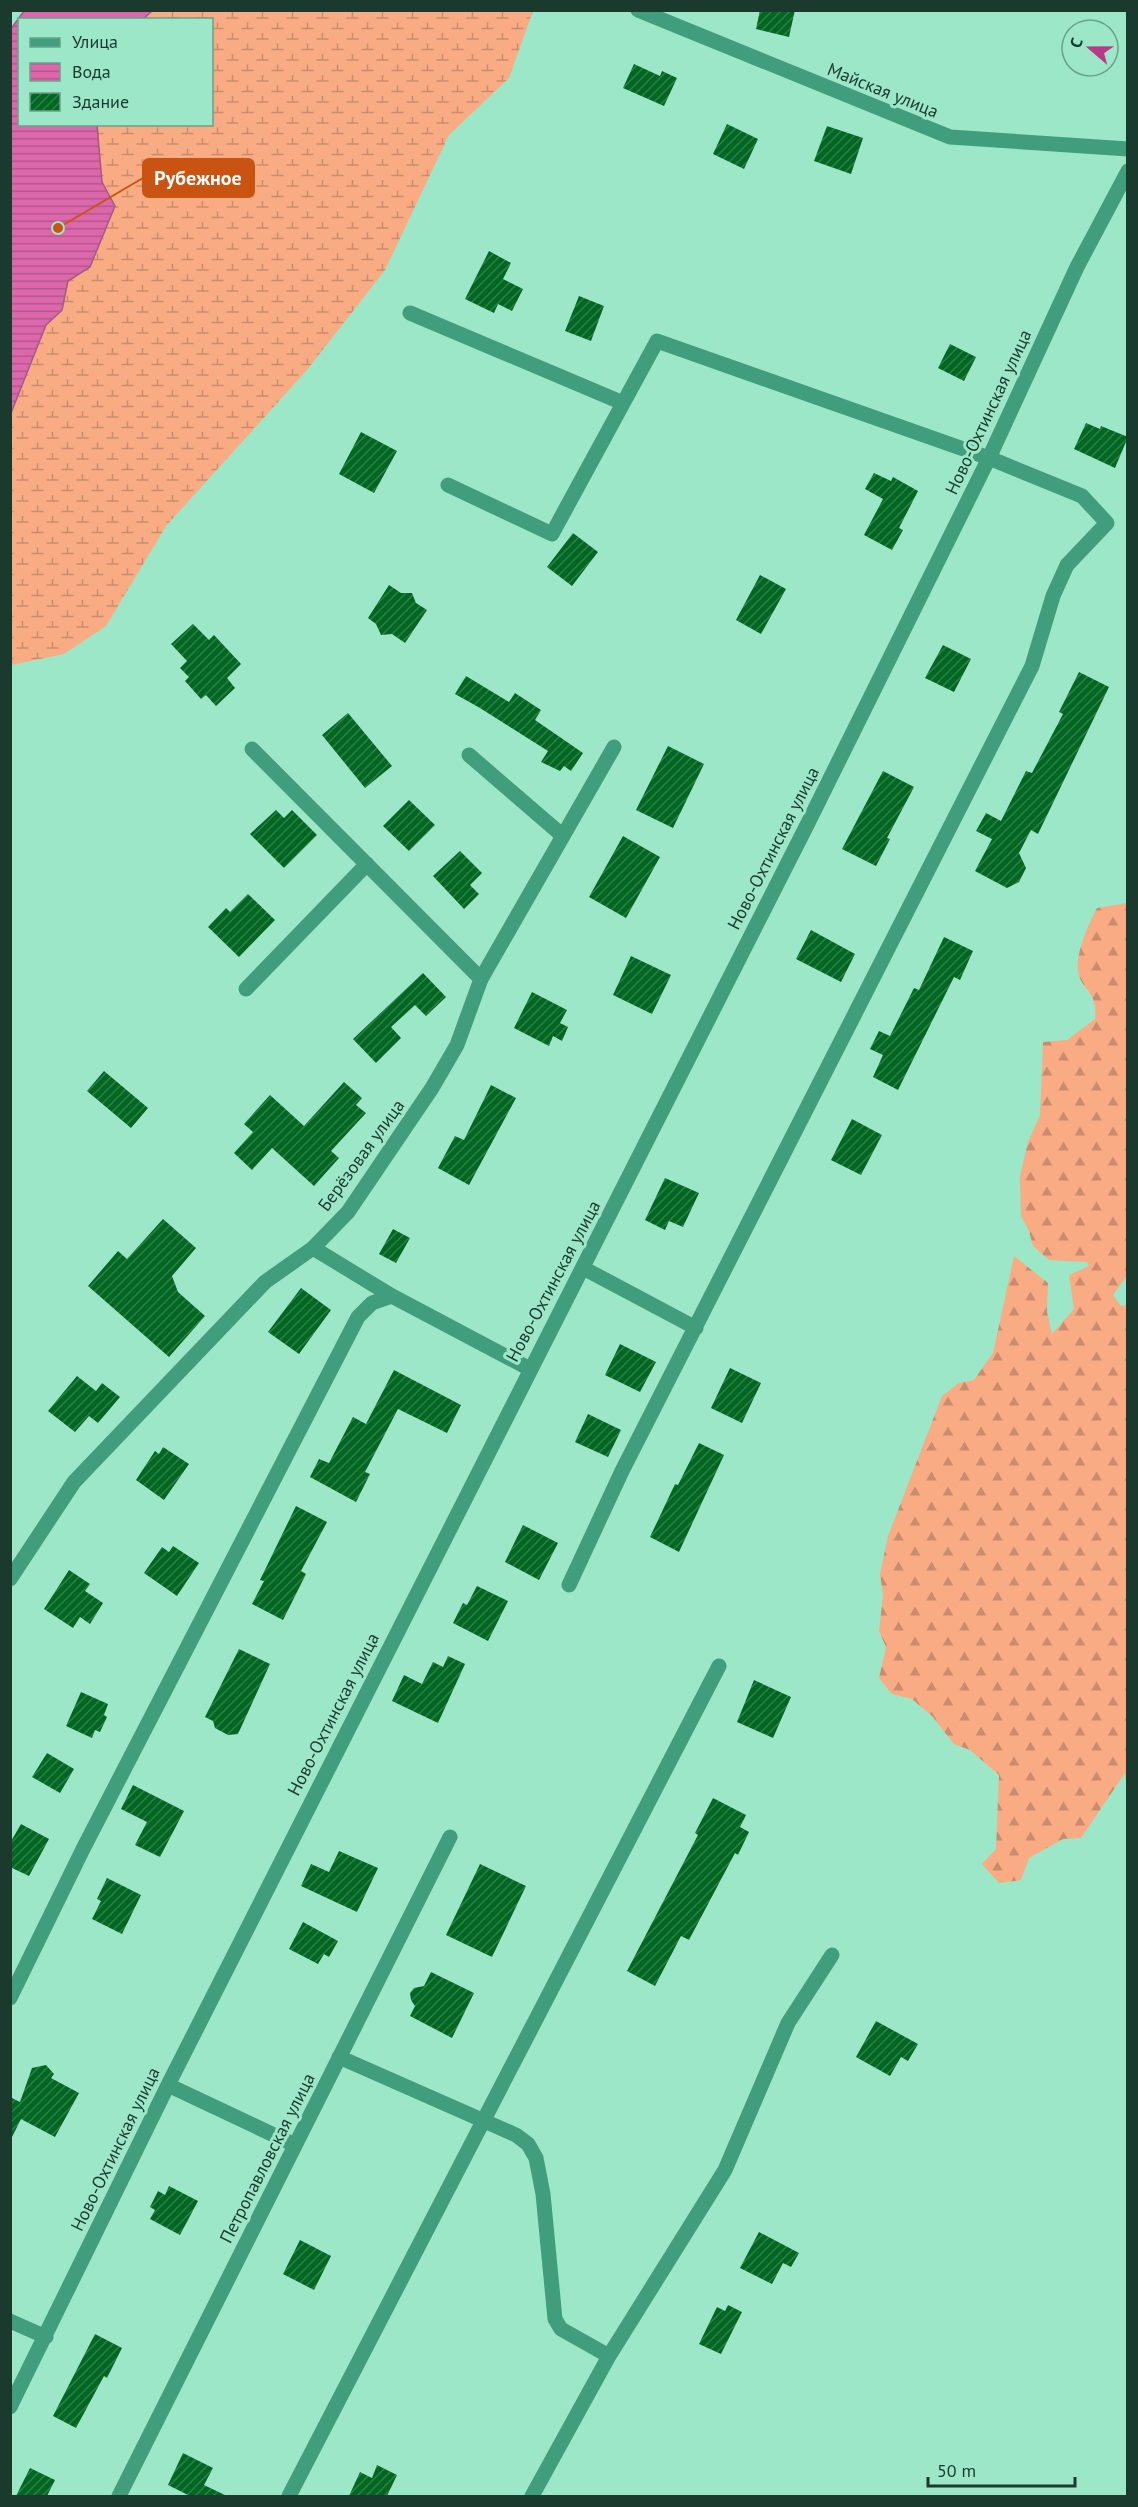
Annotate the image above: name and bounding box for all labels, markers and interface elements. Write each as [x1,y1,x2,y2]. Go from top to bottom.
legend [18,18,213,126]
north arrow [1060,18,1120,78]
text: Улица [72,30,118,53]
text: С [1065,35,1087,50]
street label: Майская улица [824,57,942,123]
text: Вода [72,60,111,83]
text: Здание [72,90,129,113]
callout: Рубежное [143,159,254,197]
text: Рубежное [154,165,242,191]
street label: Ново-Охтинская улица [940,326,1036,498]
street label: Ново-Охтинская улица [722,763,824,933]
street label: Берёзовая улица [313,1095,409,1215]
street label: Ново-Охтинская улица [501,1196,605,1366]
street label: Ново-Охтинская улица [282,1629,384,1799]
street label: Ново-Охтинская улица [65,2063,165,2235]
street label: Петропавловская улица [214,2069,320,2247]
scale bar [928,2450,1075,2488]
text: 50 m [937,2459,976,2482]

